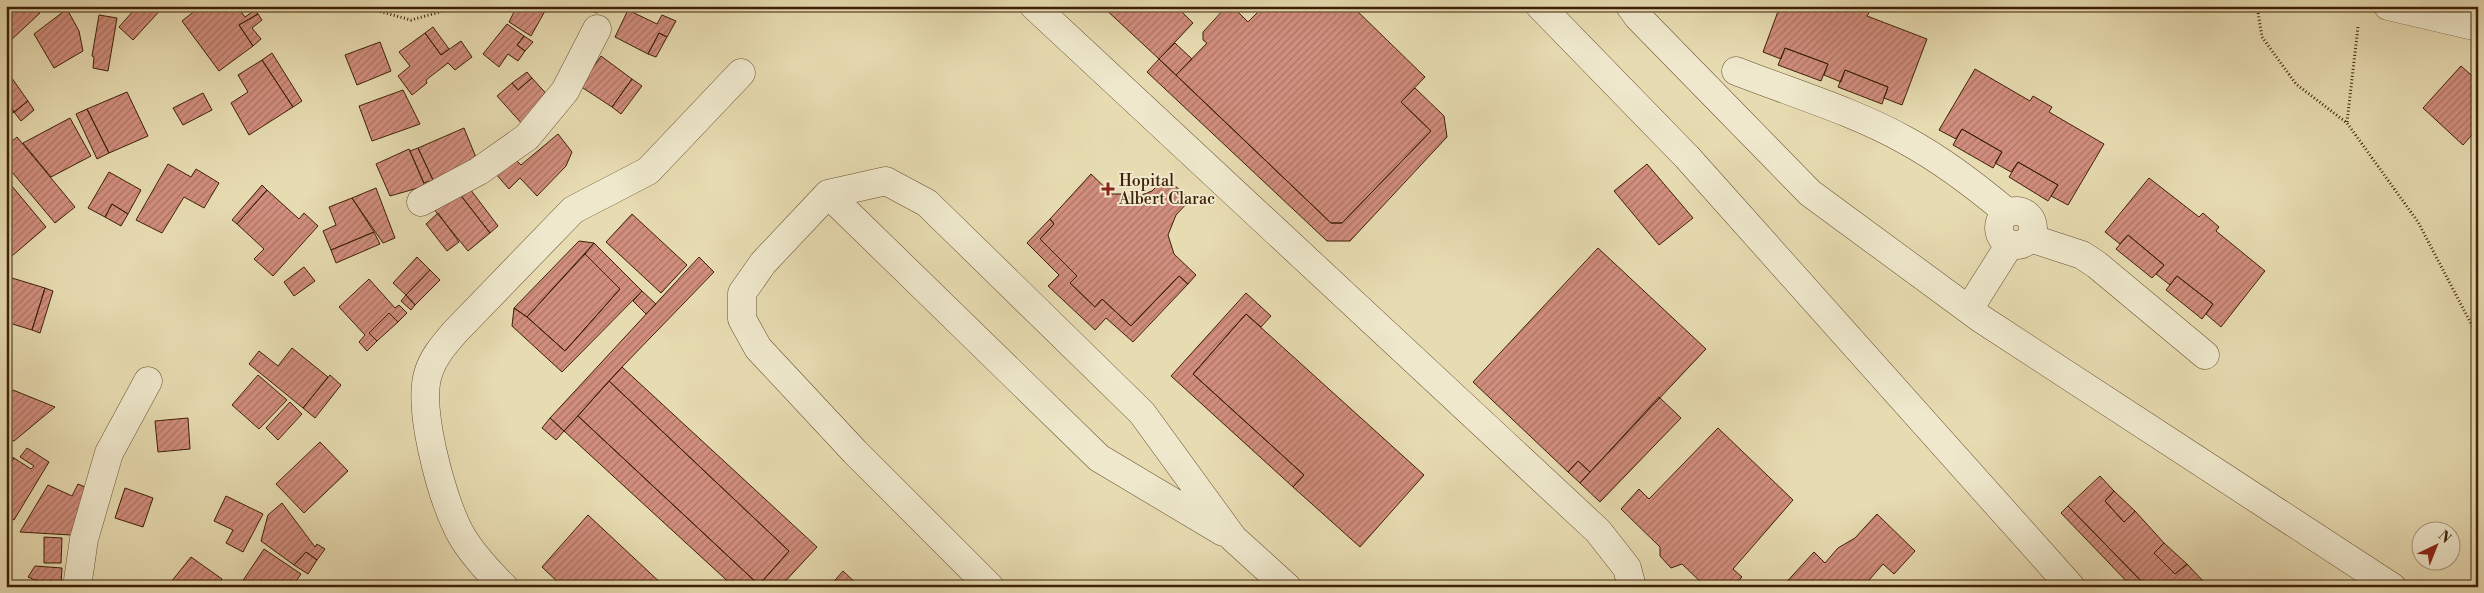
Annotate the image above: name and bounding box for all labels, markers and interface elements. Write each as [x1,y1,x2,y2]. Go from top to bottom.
place label: Hopital Albert Clarac [1118,171,1215,209]
marker: Hopital Albert Clarac [1101,182,1115,196]
north arrow [2412,520,2462,570]
text: N [2434,527,2454,548]

